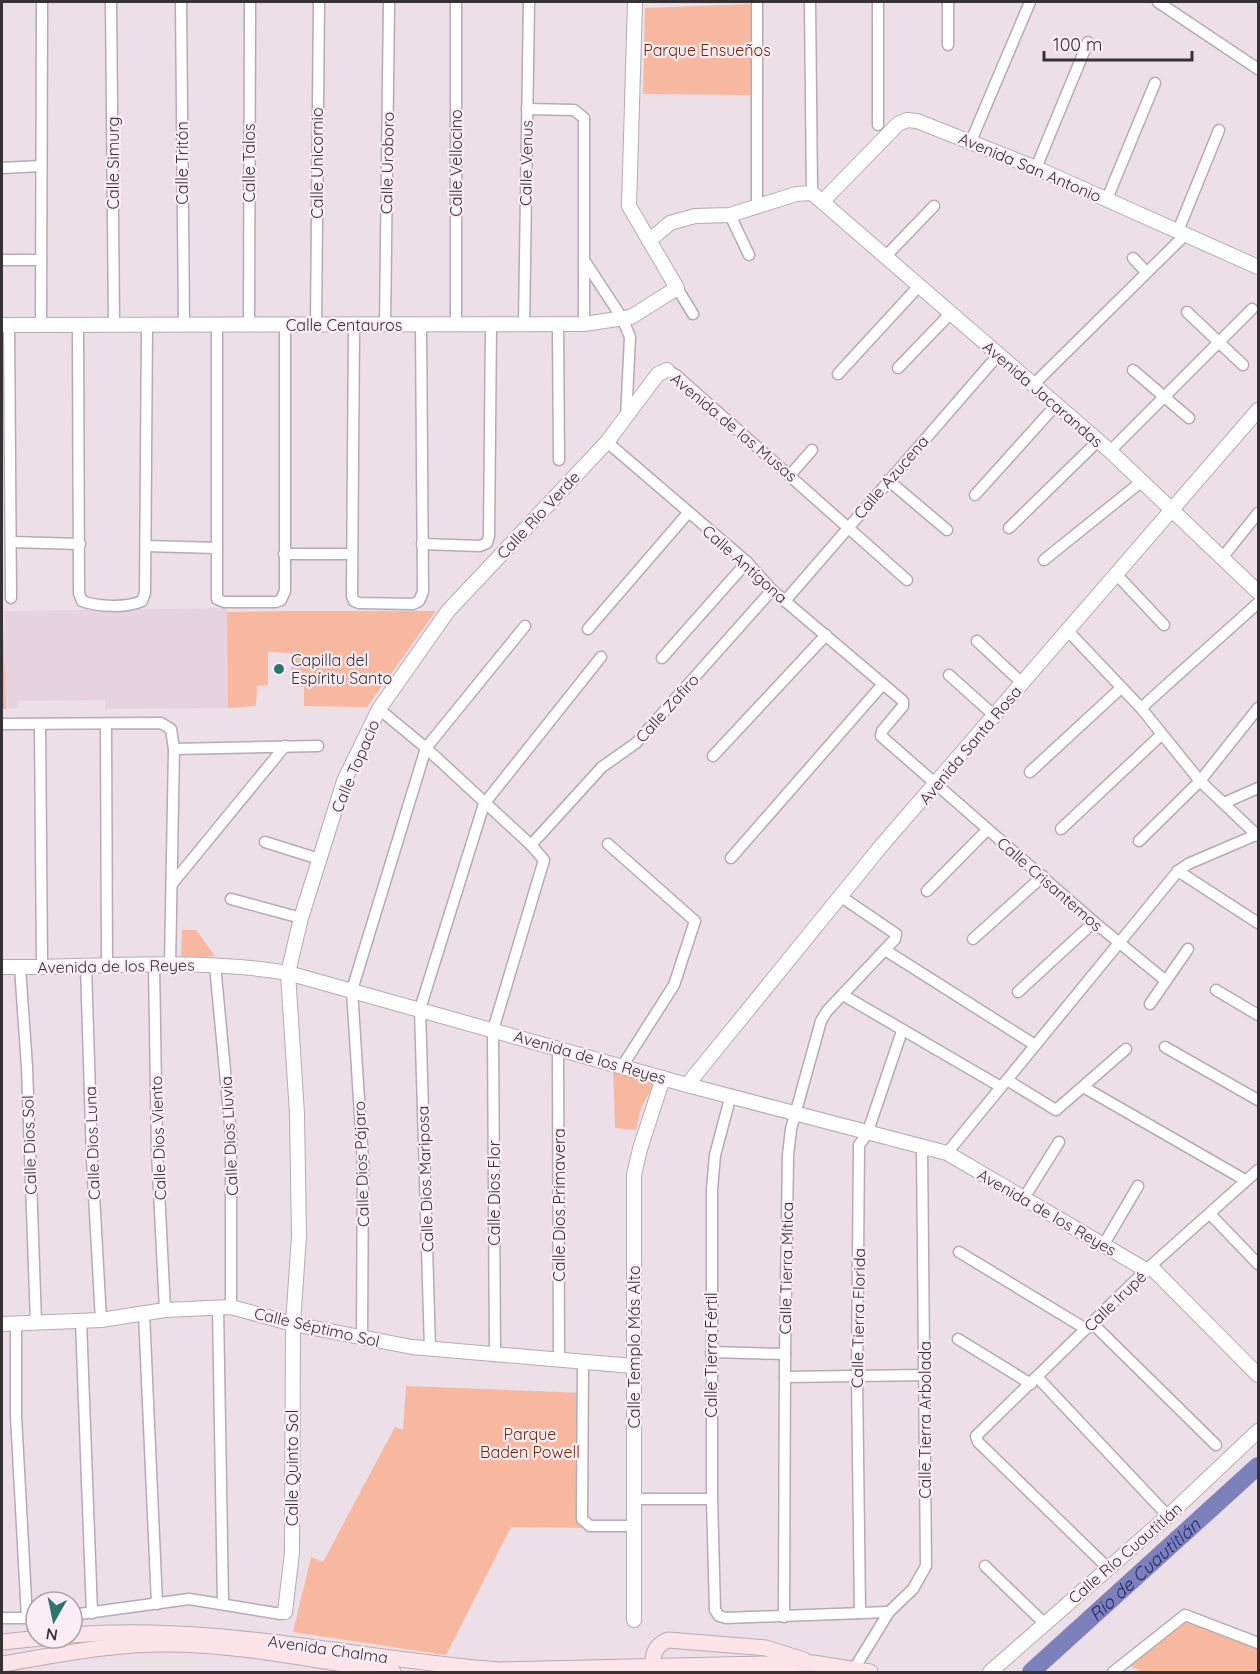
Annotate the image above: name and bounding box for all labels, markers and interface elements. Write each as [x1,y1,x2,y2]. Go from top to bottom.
scale bar [1044,24,1192,62]
text: 100 m [1053,33,1102,56]
park label: Parque Ensueños [643,40,771,60]
street label: Calle Unicornio [307,107,327,219]
street label: Calle Vellocino [446,109,466,217]
street label: Calle Uroboro [376,112,398,214]
street label: Calle Simurg [103,117,123,209]
street label: Calle Venus [515,120,537,206]
street label: Calle Tritón [172,121,192,205]
street label: Calle Talos [239,123,259,203]
street label: Avenida San Antonio [956,128,1104,206]
street label: Calle Centauros [286,315,402,335]
street label: Avenida Jacarandas [979,336,1107,452]
street label: Avenida de las Musas [667,368,801,486]
street label: Calle Azucena [849,431,933,523]
street label: Calle Río Verde [492,467,584,563]
street label: Calle Antígona [698,521,792,607]
place label: Capilla del Espíritu Santo [291,650,392,688]
marker: Capilla del Espíritu Santo [272,662,286,676]
street label: Calle Zafiro [631,670,703,746]
street label: Avenida Santa Rosa [915,682,1025,808]
street label: Calle Topacio [326,717,384,815]
street label: Calle Crisantemos [993,833,1107,935]
street label: Avenida de los Reyes [37,955,195,977]
street label: Avenida de los Reyes [512,1026,668,1088]
street label: Calle Dios Viento [146,1075,170,1201]
street label: Calle Dios Lluvia [216,1076,242,1196]
street label: Calle Dios Luna [80,1086,104,1200]
street label: Calle Dios Sol [17,1095,41,1195]
street label: Calle Dios Pájaro [349,1101,373,1227]
street label: Calle Dios Mariposa [412,1105,438,1253]
street label: Calle Dios Primavera [549,1128,569,1282]
street label: Calle Dios Flor [484,1140,504,1246]
street label: Avenida de los Reyes [974,1164,1120,1260]
street label: Calle Tierra Mítica [775,1202,797,1334]
street label: Calle Tierra Florida [847,1248,869,1388]
street label: Calle Templo Más Alto [624,1265,644,1429]
street label: Calle Irupé [1080,1266,1150,1336]
street label: Calle Tierra Fértil [701,1292,721,1418]
street label: Calle Séptimo Sol [252,1303,382,1351]
street label: Calle Tierra Arbolada [915,1341,935,1499]
street label: Calle Quinto Sol [282,1410,302,1526]
park label: Parque Baden Powell [480,1424,580,1462]
street label: Calle Río Cuautitlán [1064,1498,1186,1608]
water label: Rio de Cuautitlán [1084,1512,1205,1626]
north arrow [24,1590,84,1650]
text: N [44,1624,59,1646]
street label: Avenida Chalma [267,1631,389,1667]

